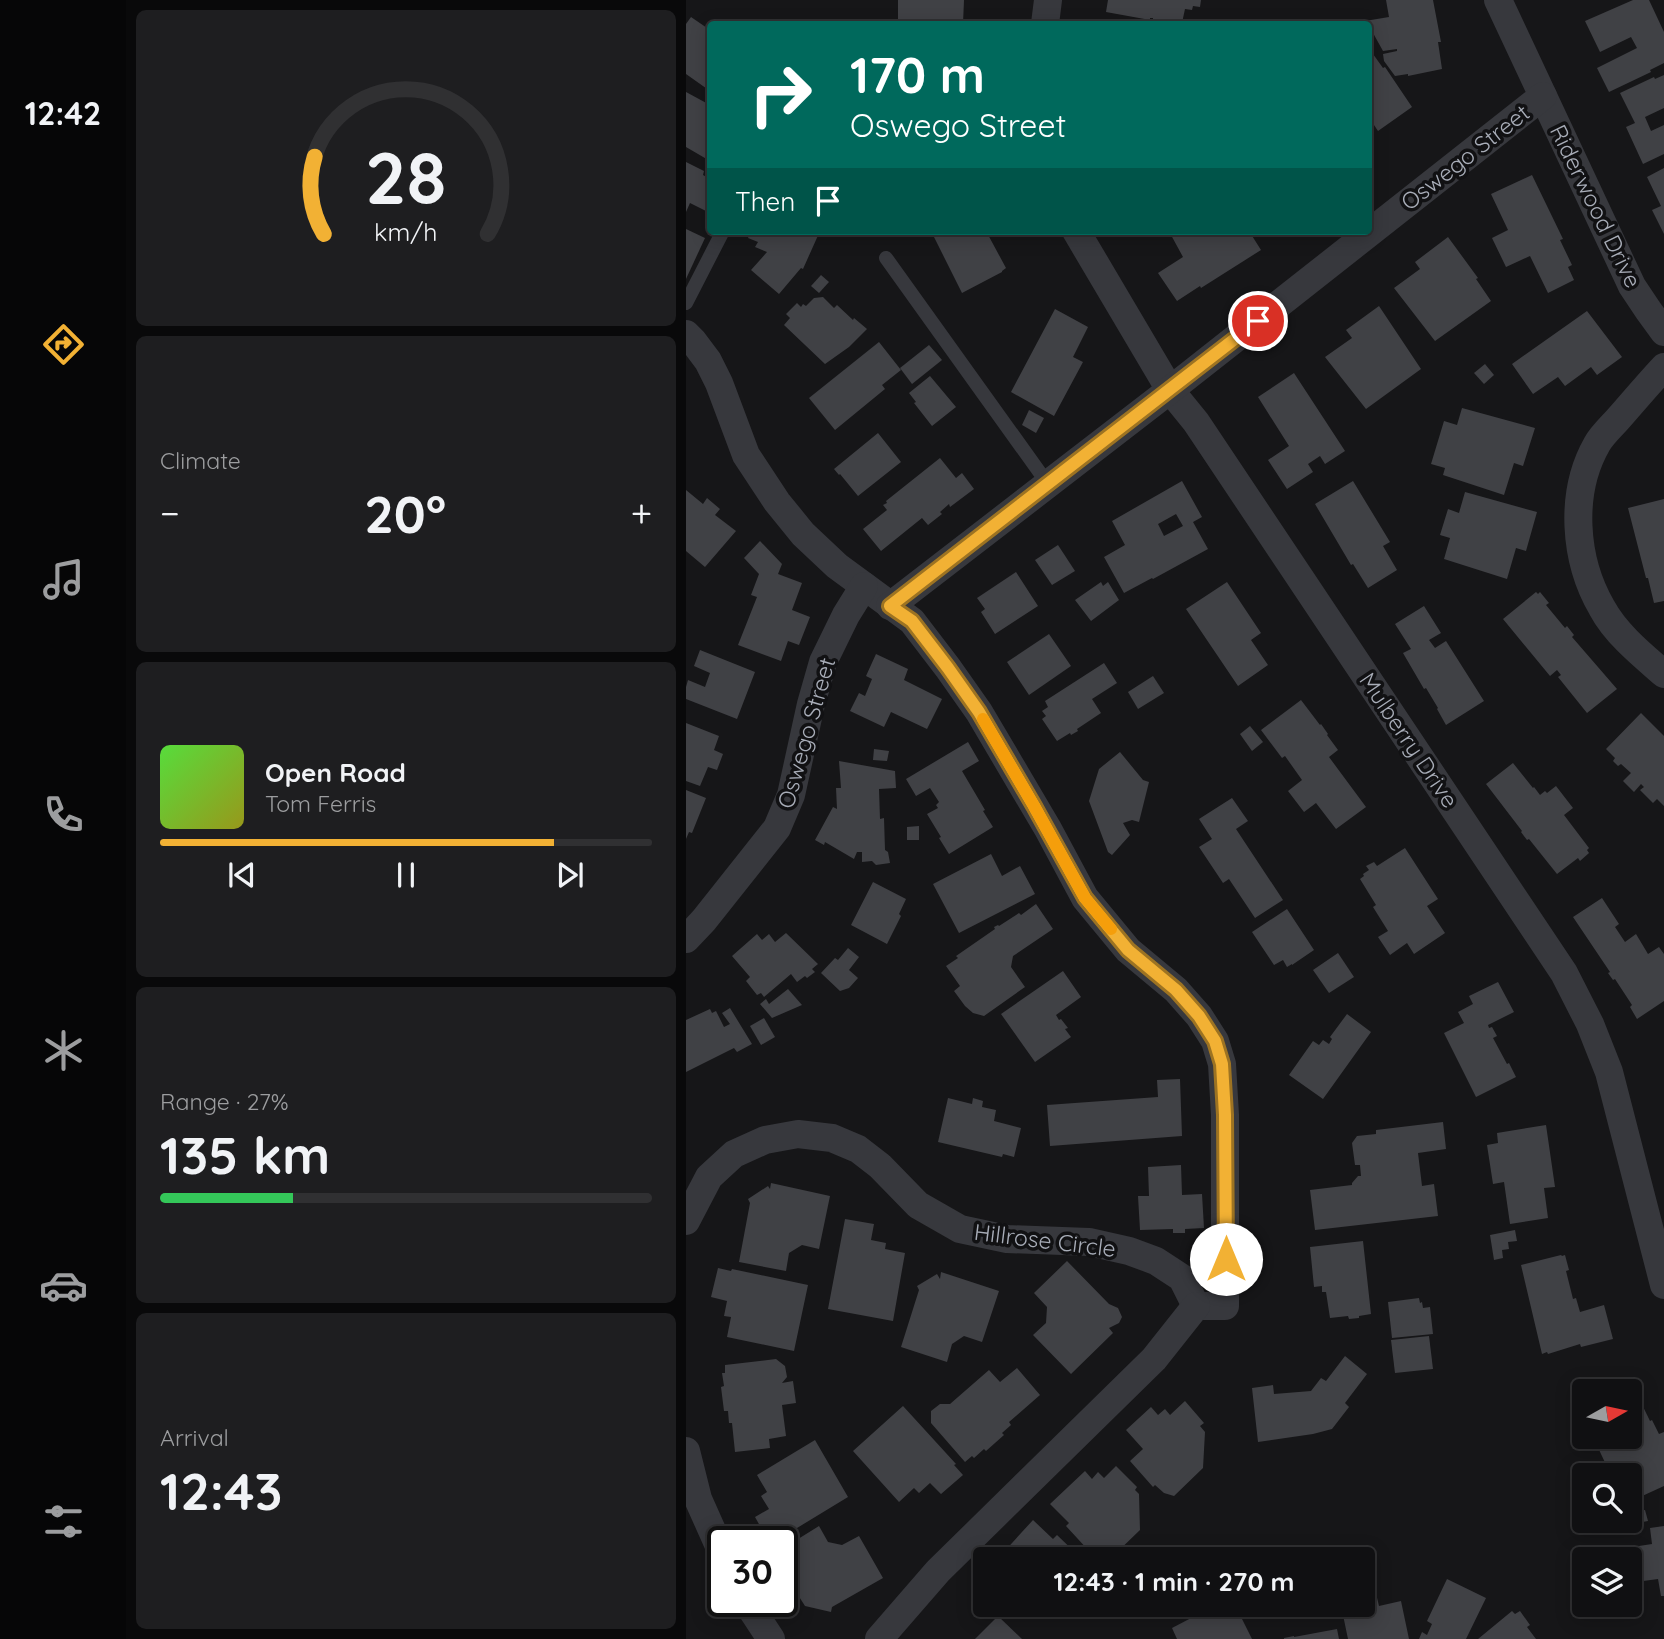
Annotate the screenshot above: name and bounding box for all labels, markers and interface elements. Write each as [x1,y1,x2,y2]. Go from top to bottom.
text: 170 m [850,44,985,105]
icon: right [735,49,826,140]
text: 12:42 [25,93,101,133]
street label: Oswego Street [1395,98,1535,216]
text: Oswego Street [850,105,1066,145]
street label: Riderwood Drive [1544,120,1648,292]
text: 28 [365,131,447,222]
icon: arrive [809,182,847,220]
text: Then [735,185,795,218]
text: km/h [374,216,438,247]
pin [1228,291,1288,351]
icon: arrive [1239,302,1277,340]
icon: directions [39,320,88,369]
text: Climate [160,446,241,475]
text: 20° [364,481,446,546]
text: − [160,489,180,537]
text: + [631,489,652,537]
icon: music [39,555,88,604]
street label: Oswego Street [771,654,841,812]
street label: Mulberry Drive [1353,667,1465,813]
text: Open Road [265,756,406,789]
text: Tom Ferris [265,789,376,818]
icon: phone [39,790,88,839]
icon: previous [223,856,261,894]
icon: pause [387,856,425,894]
icon: next [551,856,589,894]
icon: climate [39,1026,88,1075]
text: Range · 27% [160,1087,289,1116]
text: 135 km [160,1122,330,1187]
street label: Hillrose Circle [972,1217,1118,1263]
position arrow [1189,1222,1263,1296]
icon: car [39,1261,88,1310]
north arrow [1572,1379,1642,1449]
map controls [1572,1379,1642,1617]
text: Arrival [160,1423,229,1452]
text: 12:43 [160,1458,283,1523]
button: search [1572,1463,1642,1533]
icon: filters [39,1497,88,1546]
speed limit sign: 30 [707,1526,798,1617]
button: layers [1572,1547,1642,1617]
text: 12:43 · 1 min · 270 m [1053,1565,1295,1598]

